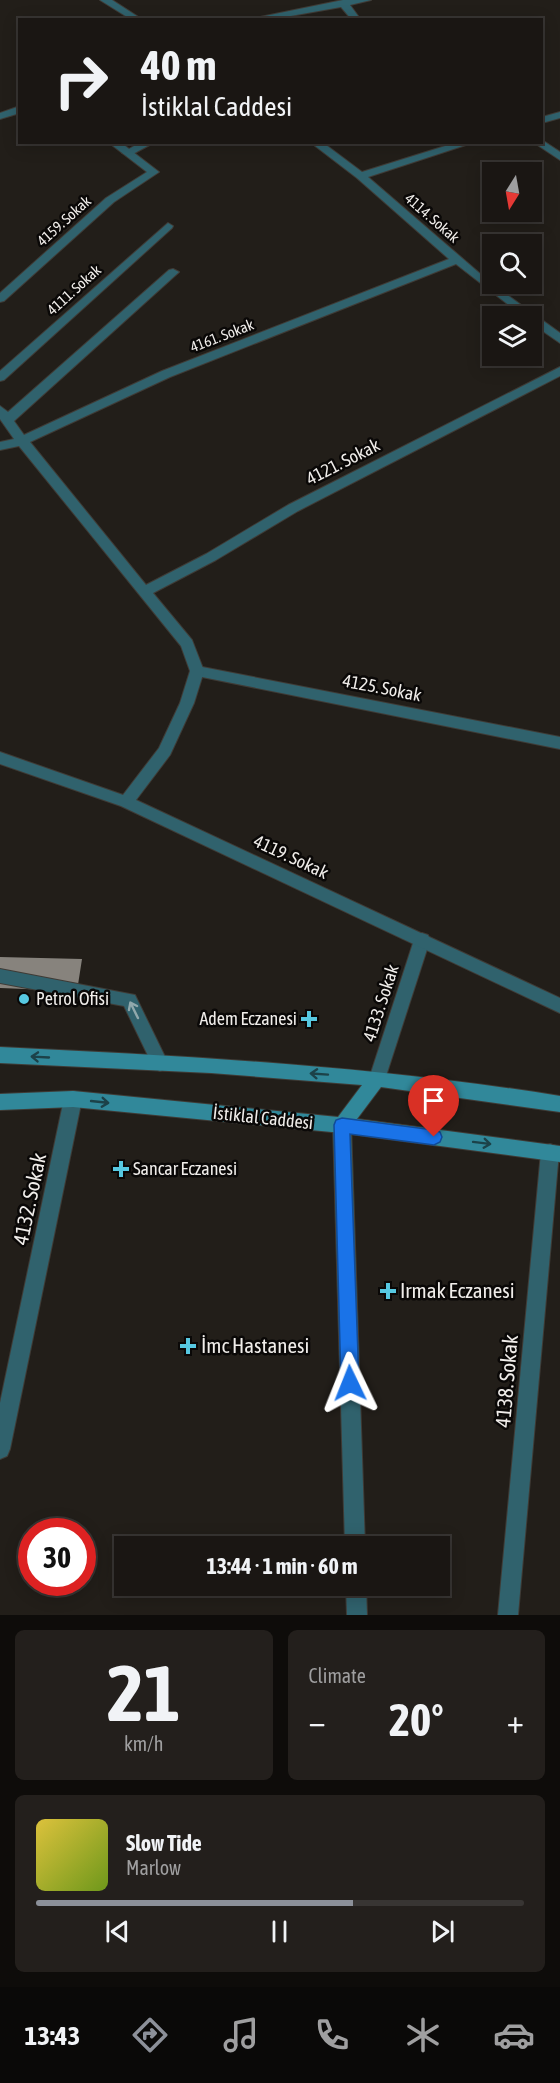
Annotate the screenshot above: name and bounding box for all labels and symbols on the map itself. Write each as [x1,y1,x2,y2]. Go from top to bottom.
north arrow [482,162,542,222]
street label: 4114. Sokak [402,189,463,246]
street label: 4159. Sokak [33,192,94,249]
street label: 4111. Sokak [43,261,104,318]
street label: 4161. Sokak [188,316,256,355]
street label: 4121. Sokak [302,434,383,489]
street label: 4125. Sokak [341,670,423,705]
street label: 4119. Sokak [251,830,332,883]
street label: 4133. Sokak [358,962,403,1044]
place label: Petrol Ofisi [36,988,109,1009]
marker: Petrol Ofisi [17,992,31,1006]
one-way arrow [128,1002,139,1020]
place label: Adem Eczanesi [199,1008,297,1029]
marker: Adem Eczanesi [302,1012,316,1026]
one-way arrow [31,1051,51,1062]
one-way arrow [309,1068,329,1079]
pin [408,1075,459,1137]
one-way arrow [90,1097,110,1108]
street label: İstiklal Caddesi [212,1102,314,1133]
one-way arrow [472,1138,491,1149]
street label: 4132. Sokak [8,1151,50,1247]
place label: Sancar Eczanesi [133,1158,237,1179]
marker: Sancar Eczanesi [114,1162,128,1176]
place label: Irmak Eczanesi [400,1278,515,1302]
marker: Irmak Eczanesi [381,1284,395,1298]
place label: İmc Hastanesi [201,1333,309,1357]
street label: 4138. Sokak [490,1334,522,1428]
marker: İmc Hastanesi [179,1337,197,1355]
position arrow [318,1351,382,1415]
speed limit sign: 30 [18,1518,96,1596]

